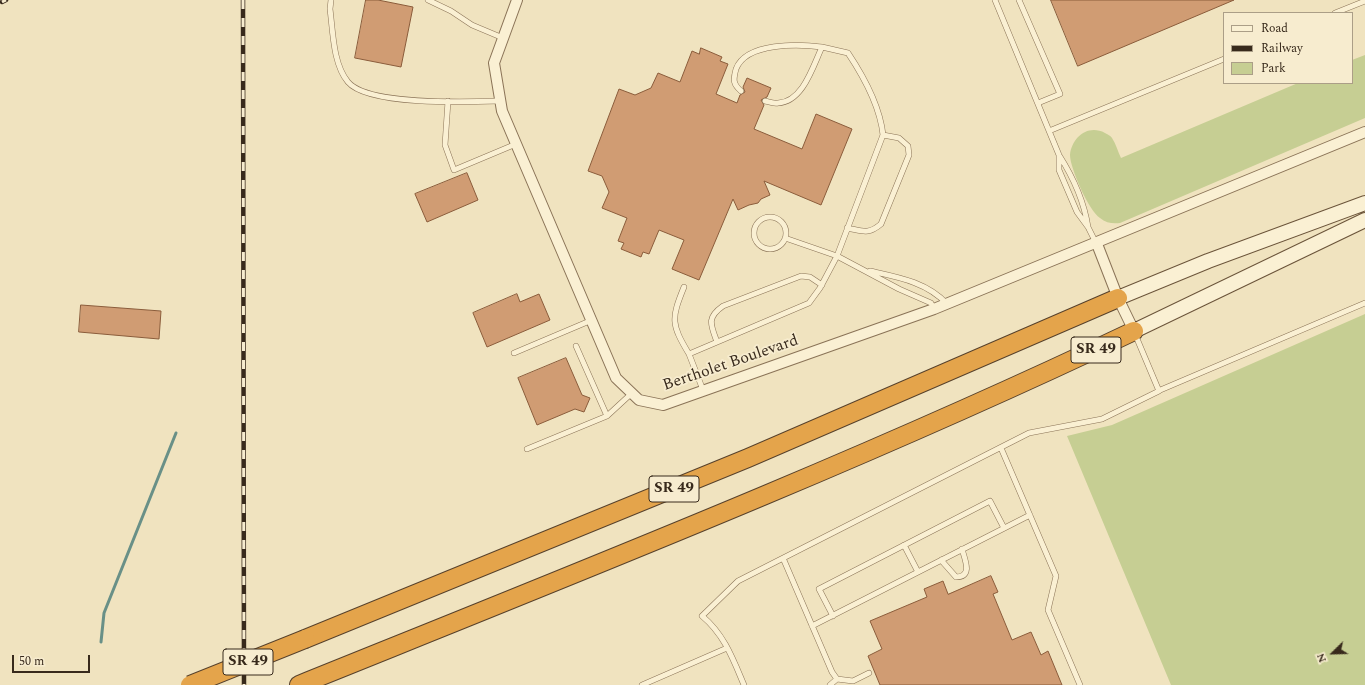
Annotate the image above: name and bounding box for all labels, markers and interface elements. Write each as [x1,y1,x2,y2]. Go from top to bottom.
legend [1223,12,1353,84]
text: Road [1261,19,1288,38]
text: Railway [1261,39,1303,58]
text: Park [1261,59,1286,78]
street label: Bertholet Boulevard [661,332,801,396]
road number: SR 49 [1071,337,1121,363]
road number: SR 49 [649,476,699,502]
north arrow [1313,633,1353,673]
scale bar [14,647,92,673]
road number: SR 49 [223,649,273,675]
text: N [1312,650,1331,665]
text: 50 m [19,652,44,671]

